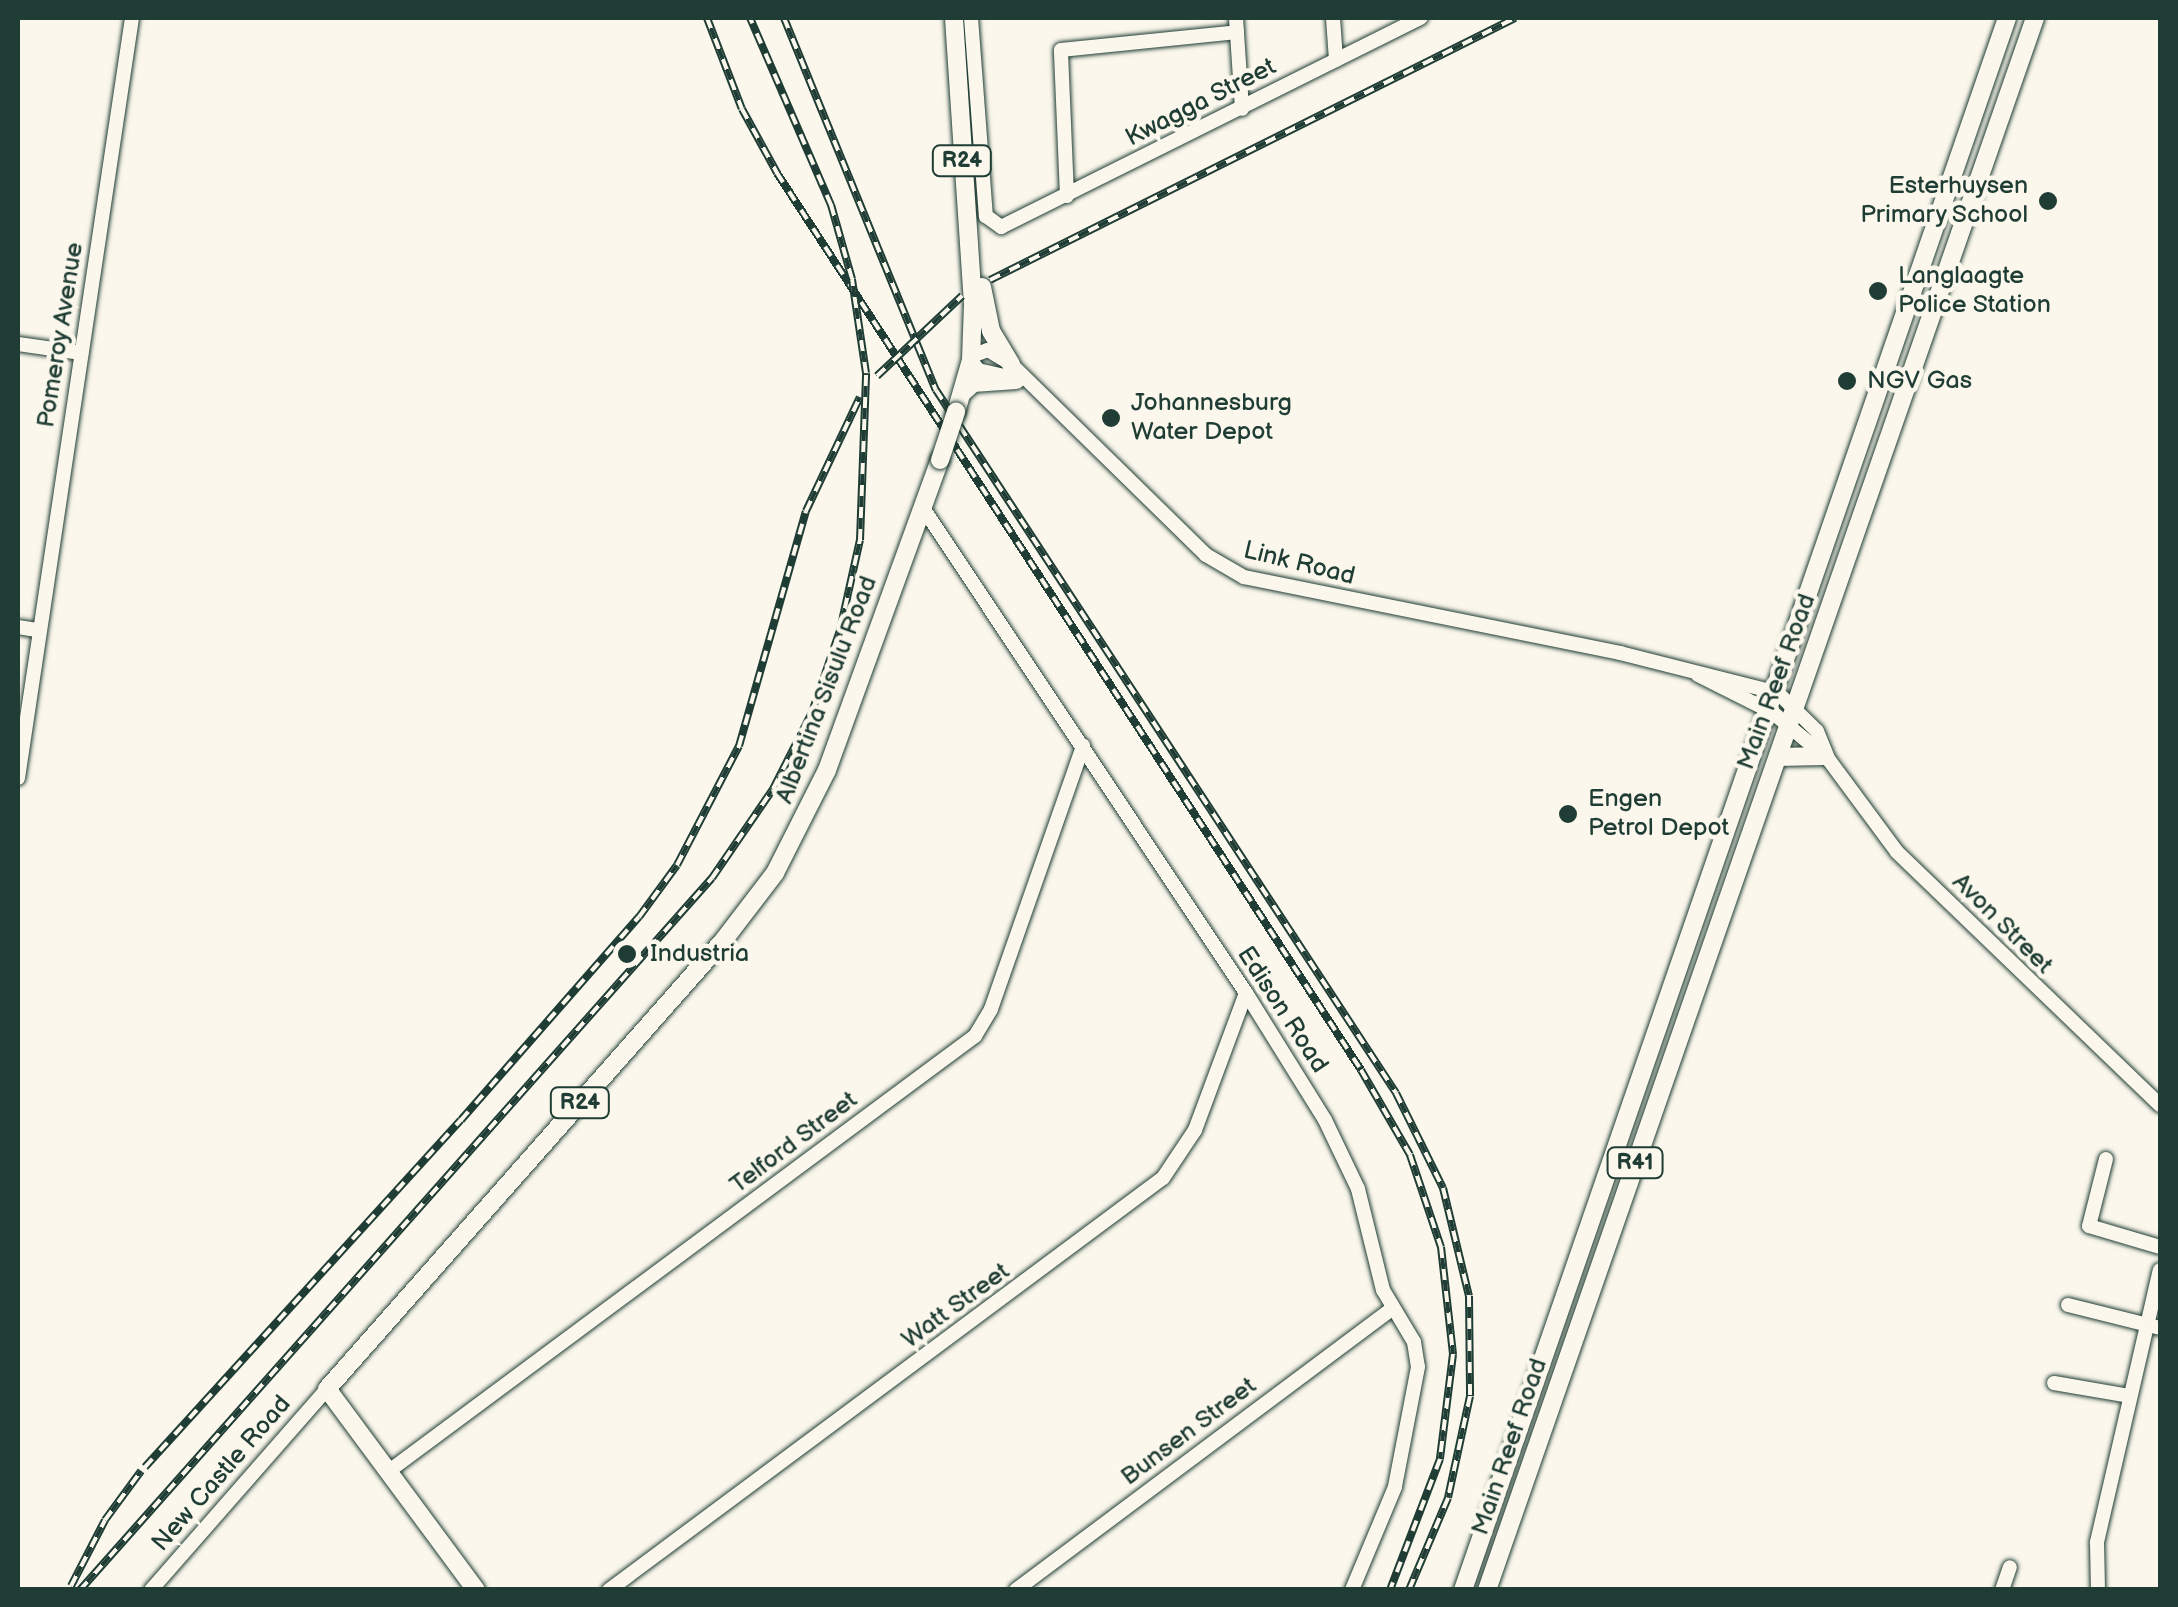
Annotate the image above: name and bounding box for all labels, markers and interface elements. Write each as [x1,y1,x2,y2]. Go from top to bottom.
street label: Kwagga Street [1121,52,1281,154]
road number: R24 [930,144,994,178]
place label: Esterhuysen Primary School [1858,172,2028,231]
marker: Esterhuysen Primary School [2037,190,2059,212]
street label: Pomeroy Avenue [31,239,91,431]
place label: Langlaagte Police Station [1898,262,2051,321]
marker: Langlaagte Police Station [1867,280,1889,302]
place label: NGV Gas [1867,366,1972,396]
marker: NGV Gas [1836,370,1858,392]
place label: Johannesburg Water Depot [1131,389,1292,448]
marker: Johannesburg Water Depot [1100,407,1122,429]
street label: Link Road [1240,536,1358,592]
street label: Albertina Sisulu Road [770,572,884,808]
street label: Main Reef Road [1731,590,1823,774]
place label: Engen Petrol Depot [1588,785,1729,844]
marker: Engen Petrol Depot [1557,803,1579,825]
street label: Avon Street [1945,867,2059,981]
place label: Industria [650,939,749,969]
marker: Industria [614,941,640,967]
street label: Edison Road [1230,941,1334,1079]
street label: Telford Street [724,1085,864,1201]
road number: R24 [548,1086,612,1120]
road number: R41 [1605,1146,1665,1180]
street label: Watt Street [896,1257,1016,1355]
street label: Main Reef Road [1466,1355,1554,1539]
street label: Bunsen Street [1115,1371,1263,1493]
street label: New Castle Road [146,1390,298,1558]

